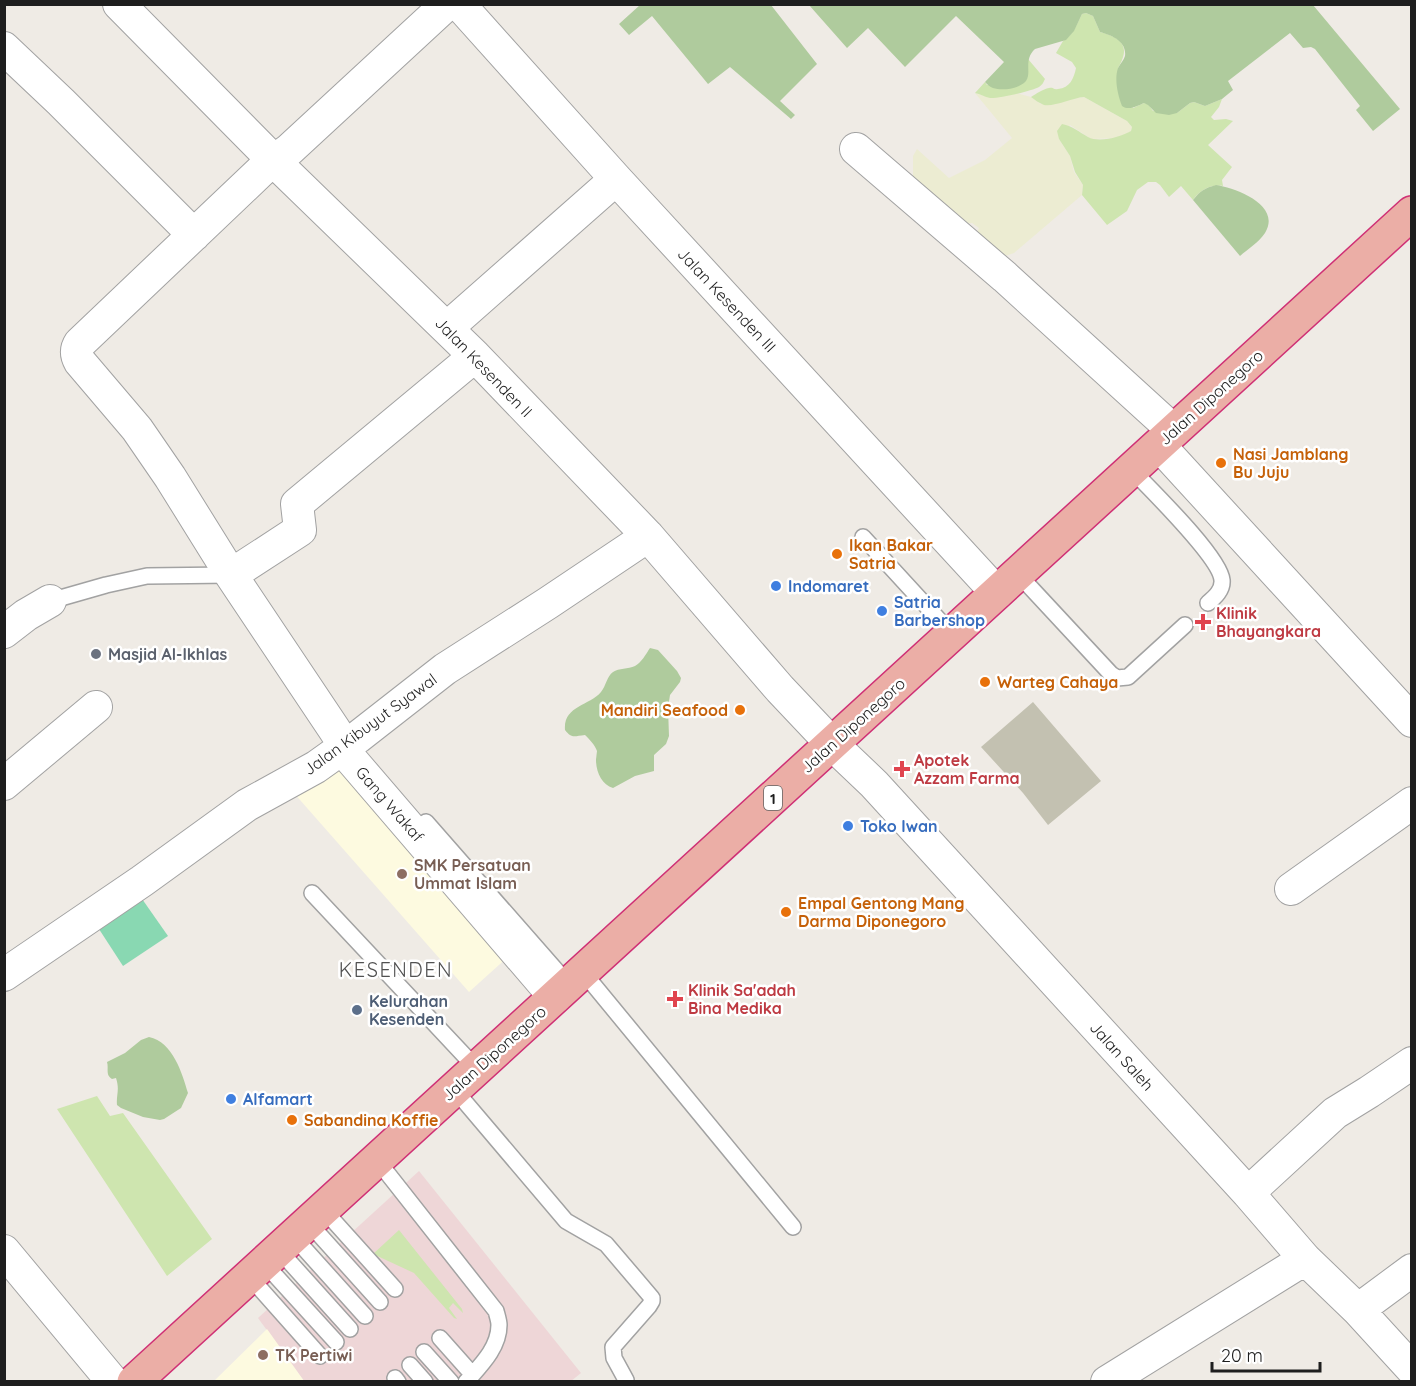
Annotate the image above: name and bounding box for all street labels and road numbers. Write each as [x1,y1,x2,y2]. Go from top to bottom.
street label: Jalan Kesenden III [673,244,781,356]
street label: Jalan Kesenden II [431,313,537,421]
street label: Jalan Diponegoro [1155,345,1267,449]
street label: Jalan Kibuyut Syawal [299,669,441,779]
street label: Jalan Diponegoro [797,673,909,777]
street label: Gang Wakaf [352,762,428,846]
road number: 1 [764,786,782,810]
street label: Jalan Diponegoro [438,1001,550,1105]
street label: Jalan Saleh [1086,1017,1158,1095]

